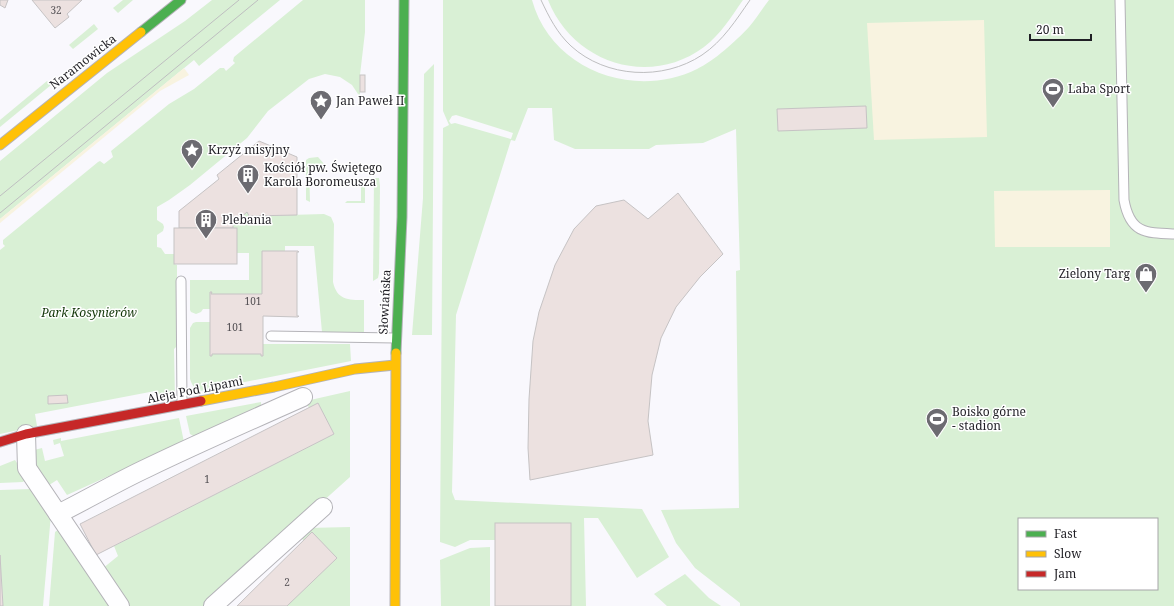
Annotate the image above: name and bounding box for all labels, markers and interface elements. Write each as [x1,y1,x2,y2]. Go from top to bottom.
house number: 32 [50,3,62,17]
scale bar [1030,16,1091,42]
text: 20 m [1036,21,1064,38]
street label: Naramowicka [46,30,120,93]
sports icon: Laba Sport [1040,76,1066,109]
place label: Laba Sport [1068,80,1130,97]
place icon: Jan Paweł II [308,88,334,121]
place label: Jan Paweł II [335,92,405,109]
place icon: Krzyż misyjny [179,137,205,170]
place label: Krzyż misyjny [208,141,290,158]
place label: Kościół pw. Świętego Karola Boromeusza [264,159,382,190]
building icon: Kościół pw. Świętego Karola Boromeusza [235,162,261,195]
building icon: Plebania [193,207,219,240]
place label: Plebania [222,211,272,228]
shop icon: Zielony Targ [1133,261,1159,294]
place label: Zielony Targ [1059,265,1131,282]
street label: Słowiańska [374,269,395,335]
house number: 101 [245,294,261,308]
park label: Park Kosynierów [40,304,137,321]
house number: 101 [227,320,243,334]
street label: Aleja Pod Lipami [145,372,244,407]
place label: Boisko górne - stadion [952,403,1026,434]
sports icon: Boisko górne - stadion [924,406,950,439]
house number: 1 [204,472,210,486]
legend [1018,518,1158,590]
text: Fast [1054,525,1077,542]
text: Slow [1054,545,1082,562]
text: Jam [1053,565,1076,582]
house number: 2 [284,575,290,589]

